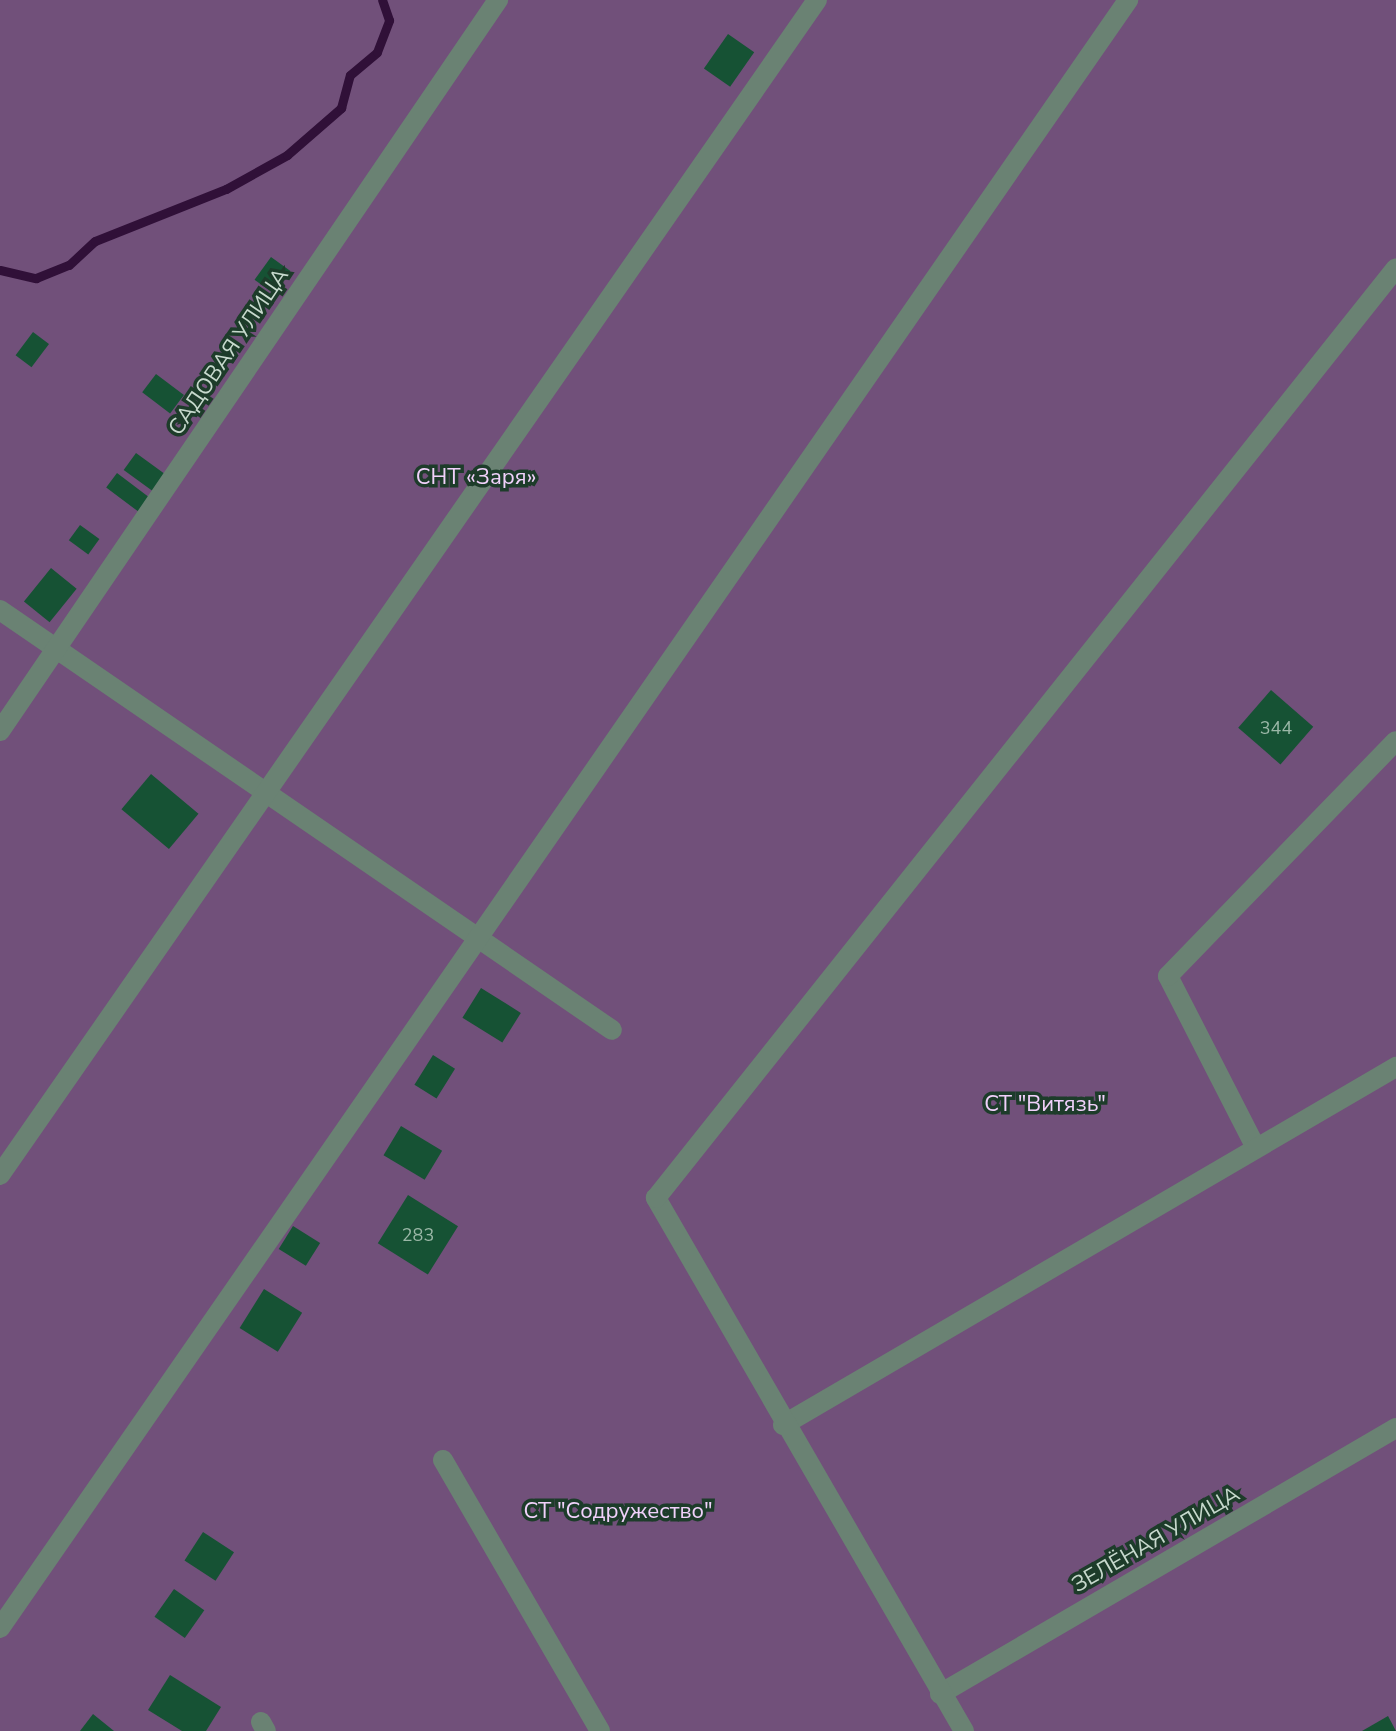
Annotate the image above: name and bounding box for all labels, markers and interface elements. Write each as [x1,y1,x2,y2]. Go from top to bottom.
street label: САДОВАЯ УЛИЦА [163,263,295,441]
park label: СНТ «Заря» [416,465,536,491]
house number: 344 [1260,717,1292,739]
park label: СТ "Витязь" [984,1092,1106,1118]
house number: 283 [402,1224,434,1246]
street label: ЗЕЛЁНАЯ УЛИЦА [1067,1481,1245,1599]
park label: СТ "Содружество" [523,1499,713,1525]

